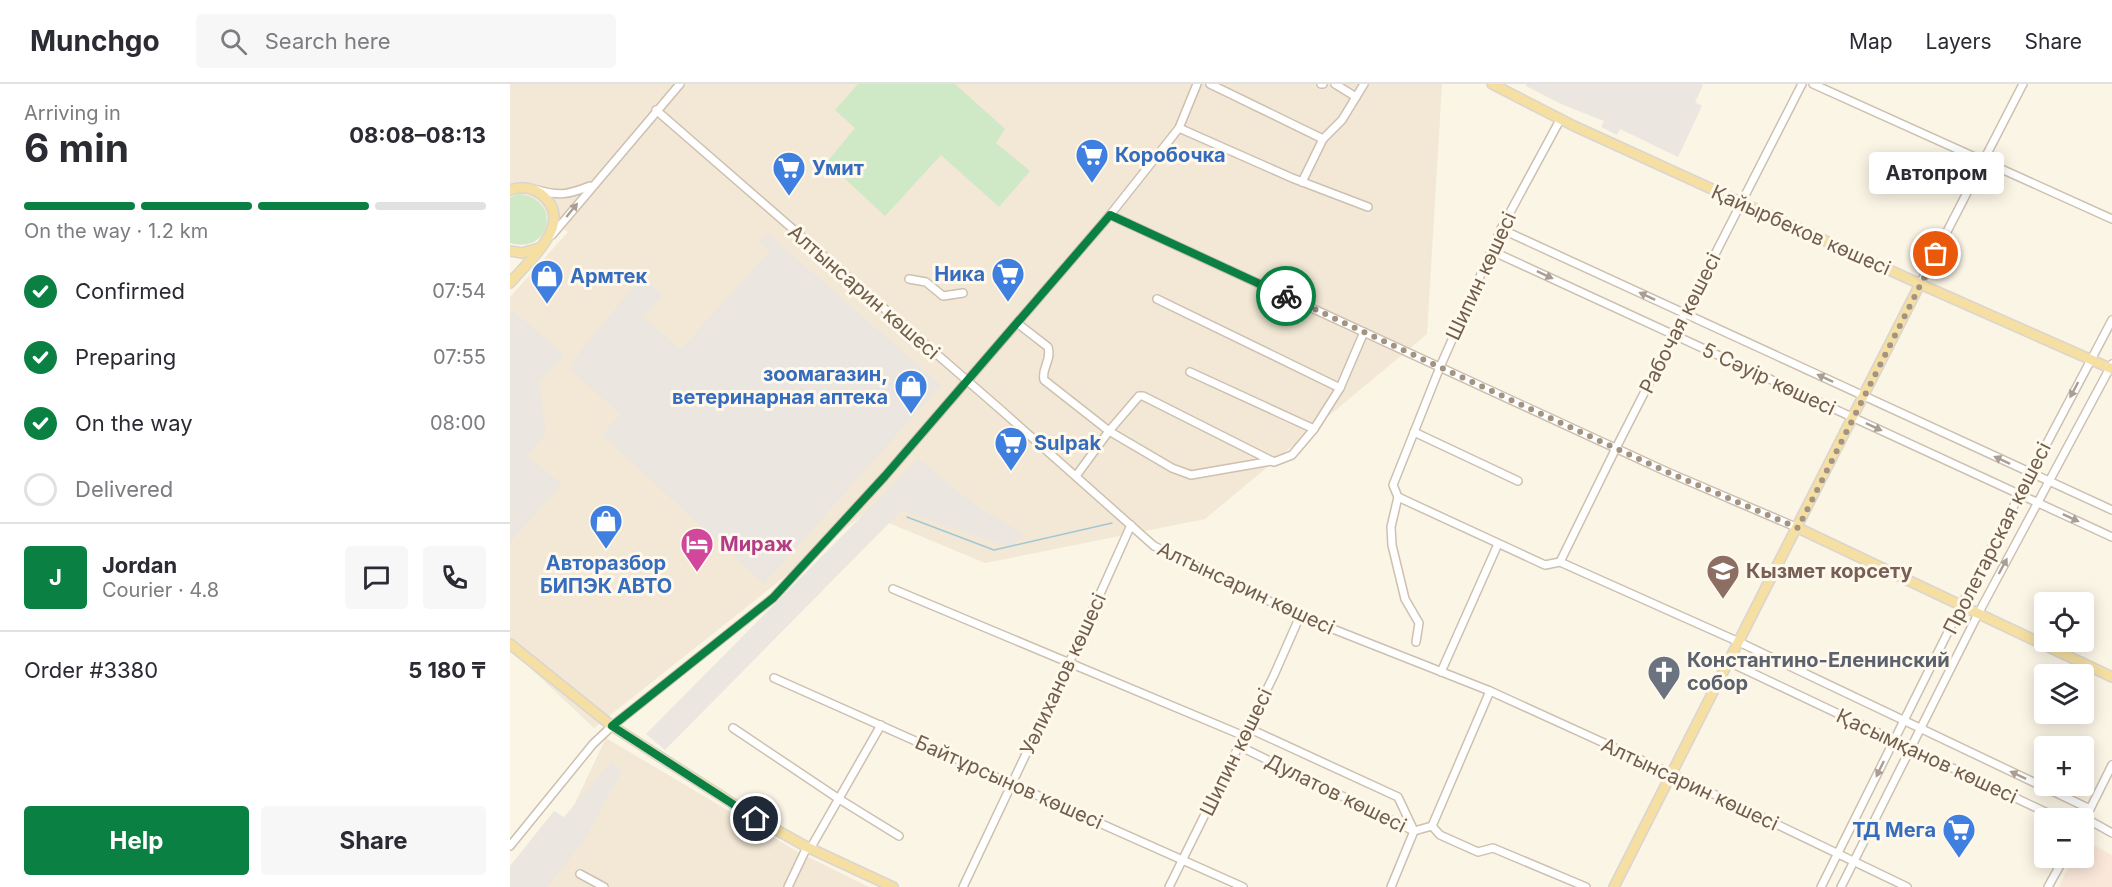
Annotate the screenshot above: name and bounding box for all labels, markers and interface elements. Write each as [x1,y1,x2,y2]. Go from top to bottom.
search box [196,14,616,68]
text: Munchgo [30,24,160,58]
icon: search [217,25,250,58]
text: Search here [265,28,391,54]
text: Map [1849,29,1893,54]
text: Layers [1926,29,1992,54]
text: Share [2025,29,2082,54]
text: Arriving in [24,101,121,125]
text: 08:08–08:13 [349,122,486,148]
text: 6 min [24,124,129,171]
supermarket icon: Коробочка [1074,137,1110,184]
place label: Коробочка [1115,143,1226,167]
supermarket icon: Умит [771,150,807,197]
callout: Автопром [1868,152,2004,194]
place label: Умит [812,156,864,180]
text: Автопром [1886,161,1987,185]
street label: Қайырбеков көшесі [1708,180,1894,280]
one-way arrow [565,203,578,218]
street label: Шипин көшесі [1441,208,1521,344]
text: On the way · 1.2 km [24,219,208,243]
street label: Алтынсарин көшесі [783,220,945,364]
pin [1910,228,1961,279]
icon: bag [1919,237,1952,270]
street label: Рабочая көшесі [1634,249,1726,397]
supermarket icon: Ника [990,256,1026,303]
shop icon: Армтек [529,258,565,305]
place label: Ника [934,262,985,286]
place label: Армтек [570,264,647,288]
courier [1256,266,1316,326]
one-way arrow [1536,271,1553,280]
icon: check [24,275,57,308]
text: Confirmed [75,278,185,304]
text: 07:54 [432,279,486,303]
icon: bike [1270,280,1303,313]
one-way arrow [1639,292,1656,301]
street label: 5 Сәуір көшесі [1699,338,1839,420]
icon: check [24,341,57,374]
text: Preparing [75,344,176,370]
text: 07:55 [433,345,486,369]
place label: зоомагазин, ветеринарная аптека [672,362,888,409]
shop icon: зоомагазин, ветеринарная аптека [893,368,929,415]
one-way arrow [1815,373,1833,383]
one-way arrow [2069,381,2079,398]
icon: check [24,407,57,440]
text: On the way [75,410,193,436]
text: 08:00 [430,411,486,435]
one-way arrow [1866,423,1883,432]
supermarket icon: Sulpak [993,425,1029,472]
place label: Sulpak [1034,431,1101,455]
street label: Пролетарская көшесі [1938,438,2056,638]
one-way arrow [1993,455,2010,464]
text: Delivered [75,476,173,502]
shop icon: Авторазбор БИПЭК АВТО [588,503,624,550]
one-way arrow [2062,513,2079,522]
hotel icon: Мираж [679,526,715,573]
place label: Мираж [720,532,793,556]
street label: Алтынсарин көшесі [1154,536,1338,640]
button: chat [345,546,408,609]
button: phone [423,546,486,609]
place label: Авторазбор БИПЭК АВТО [540,551,672,598]
text: Jordan [102,552,177,578]
school or university icon: Кызмет корсету [1705,553,1741,600]
one-way arrow [1998,557,2008,574]
place label: Кызмет корсету [1746,559,1912,583]
text: J [49,564,62,590]
text: Courier · 4.8 [102,578,219,602]
street label: Уәлиханов көшесі [1015,589,1111,759]
map controls [2034,592,2094,868]
button: locate [2034,592,2094,652]
place label: Константино-Еленинский собор [1687,648,1950,695]
church icon: Константино-Еленинский собор [1646,654,1682,701]
text: Order #3380 [24,657,158,683]
text: 5 180 ₸ [408,657,486,683]
button: layers [2034,664,2094,724]
street label: Шипин көшесі [1195,684,1277,820]
street label: Қасымқанов көшесі [1833,704,2021,808]
street label: Байтұрсынов көшесі [912,730,1106,834]
street label: Алтынсарин көшесі [1598,732,1782,836]
button: + [2034,736,2094,796]
street label: Дулатов көшесі [1261,748,1411,838]
one-way arrow [1875,760,1885,777]
one-way arrow [2010,770,2027,779]
pin [730,793,781,844]
icon: home [739,802,772,835]
button: Help [24,806,249,875]
button: Share [261,806,486,875]
button: − [2034,808,2094,868]
supermarket icon: ТД Мега [1941,812,1977,859]
place label: ТД Мега [1852,818,1936,842]

